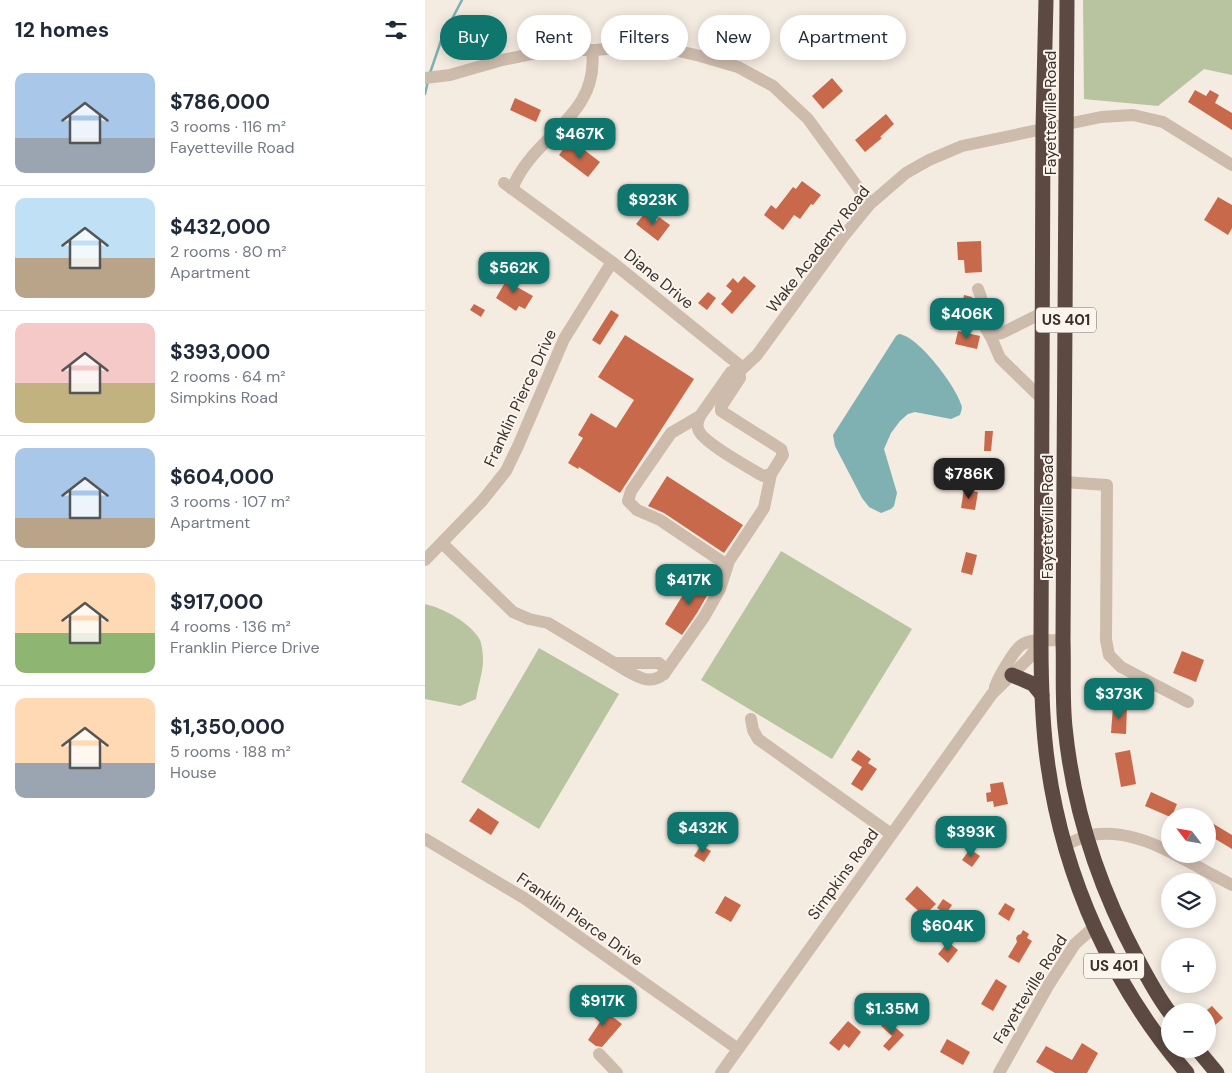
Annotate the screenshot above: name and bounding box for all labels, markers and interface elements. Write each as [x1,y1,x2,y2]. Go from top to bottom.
chip: Buy [440,15,507,60]
chip: Rent [517,15,591,60]
chip: Filters [601,15,688,60]
chip: New [698,15,770,60]
chip: Apartment [780,15,906,60]
text: 12 homes [15,16,109,44]
icon: filters [382,16,410,44]
street label: Fayetteville Road [1040,51,1061,175]
text: $786,000 [170,88,270,116]
icon: home [55,93,115,153]
text: 3 rooms · 116 m² [170,116,286,137]
pin: $467K [545,118,615,160]
text: $467K [555,123,605,144]
text: Fayetteville Road [170,137,295,158]
street label: Wake Academy Road [762,181,874,317]
pin: $923K [618,184,688,226]
text: $923K [628,189,678,210]
text: $432,000 [170,213,271,241]
icon: home [55,218,115,278]
text: 2 rooms · 80 m² [170,241,287,262]
street label: Diane Drive [620,244,698,314]
pin: $562K [479,252,549,294]
text: $562K [489,257,539,278]
text: Apartment [170,262,250,283]
pin: $406K [932,298,1002,340]
text: $406K [941,303,993,324]
road number: US 401 [1036,308,1096,332]
street label: Franklin Pierce Drive [479,326,561,470]
text: $393,000 [170,338,270,366]
icon: home [55,343,115,403]
text: 2 rooms · 64 m² [170,366,286,387]
text: Simpkins Road [170,387,278,408]
street label: Fayetteville Road [1037,455,1058,579]
pin: $786K [934,458,1004,500]
text: $604,000 [170,463,274,491]
text: $786K [945,463,993,484]
icon: home [55,468,115,528]
text: 3 rooms · 107 m² [170,491,290,512]
text: Apartment [170,512,250,533]
pin: $417K [654,564,724,606]
text: $417K [667,569,711,590]
text: $917,000 [170,588,263,616]
icon: home [55,593,115,653]
text: 4 rooms · 136 m² [170,616,291,637]
text: Franklin Pierce Drive [170,637,320,658]
pin: $373K [1084,678,1154,720]
text: $373K [1095,683,1143,704]
text: $1,350,000 [170,713,285,741]
icon: home [55,718,115,778]
text: 5 rooms · 188 m² [170,741,291,762]
text: House [170,762,217,783]
north arrow [1161,808,1216,862]
map controls [1161,808,1216,1058]
pin: $432K [668,812,738,854]
pin: $393K [936,816,1006,858]
text: $432K [678,817,728,838]
text: $393K [946,821,996,842]
street label: Simpkins Road [803,824,883,924]
street label: Franklin Pierce Drive [513,868,647,970]
button: layers [1161,873,1216,928]
pin: $604K [913,910,983,952]
text: $604K [922,915,974,936]
street label: Fayetteville Road [988,931,1072,1047]
button: + [1161,938,1216,993]
road number: US 401 [1084,954,1144,978]
pin: $917K [568,984,638,1027]
text: $917K [581,990,625,1011]
pin: $1.35M [851,992,933,1035]
text: $1.35M [865,998,919,1019]
button: − [1161,1003,1216,1058]

